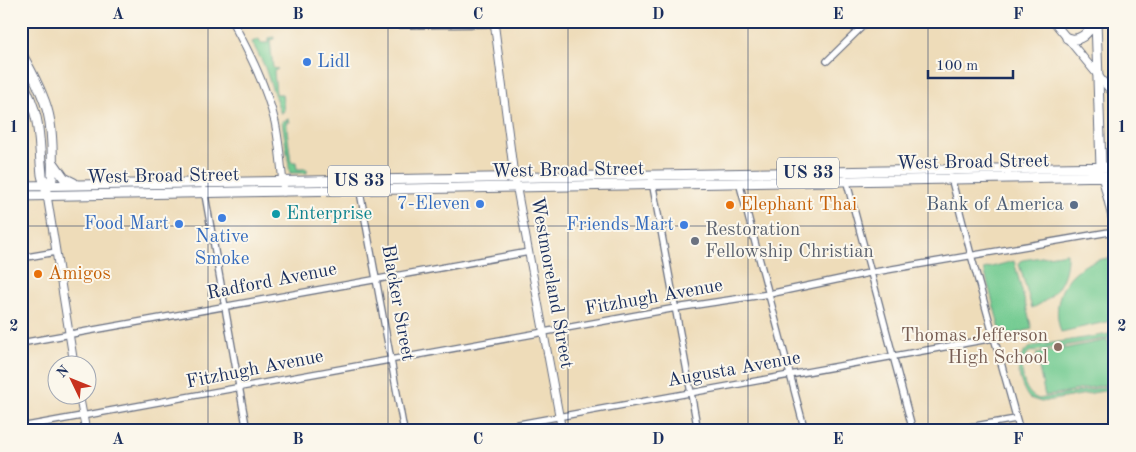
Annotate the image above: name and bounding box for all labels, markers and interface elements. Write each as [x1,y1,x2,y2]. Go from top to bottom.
text: A [112,7,124,23]
text: B [292,7,304,23]
text: C [473,7,483,23]
text: D [652,7,664,23]
text: E [832,7,844,23]
text: F [1013,7,1024,23]
scale bar [928,48,1014,80]
place label: Lidl [317,53,350,72]
marker: Lidl [301,56,313,68]
text: 100 m [936,59,978,74]
text: 1 [9,120,19,136]
text: 1 [1117,120,1127,136]
street label: West Broad Street [896,152,1050,174]
road number: US 33 [777,158,839,188]
street label: West Broad Street [491,160,645,182]
street label: West Broad Street [86,166,240,188]
road number: US 33 [328,166,390,197]
place label: 7-Eleven [397,195,470,214]
street label: Westmoreland Street [527,196,575,370]
place label: Elephant Thai [740,196,857,215]
place label: Bank of America [926,196,1065,215]
marker: 7-Eleven [474,198,486,210]
marker: Elephant Thai [724,199,736,211]
marker: Bank of America [1068,199,1080,211]
place label: Enterprise [286,205,372,224]
marker: Enterprise [270,208,282,220]
marker: Native Smoke [216,212,228,224]
place label: Food Mart [84,215,169,234]
place label: Friends Mart [566,216,674,235]
marker: Food Mart [173,218,185,230]
marker: Friends Mart [678,219,690,231]
place label: Restoration Fellowship Christian [705,221,874,262]
place label: Native Smoke [195,228,249,269]
marker: Restoration Fellowship Christian [689,235,701,247]
street label: Blacker Street [377,243,417,363]
street label: Radford Avenue [205,260,339,304]
place label: Amigos [48,265,111,284]
marker: Amigos [32,268,44,280]
street label: Fitzhugh Avenue [584,277,724,319]
text: 2 [9,319,19,335]
text: 2 [1117,319,1127,335]
place label: Thomas Jefferson High School [901,327,1048,368]
marker: Thomas Jefferson High School [1052,341,1064,353]
street label: Fitzhugh Avenue [185,347,325,393]
street label: Augusta Avenue [666,349,802,391]
north arrow [48,354,98,404]
text: N [54,363,72,381]
text: A [112,432,124,448]
text: B [292,432,304,448]
text: C [473,432,483,448]
text: D [652,432,664,448]
text: E [832,432,844,448]
text: F [1013,432,1024,448]

